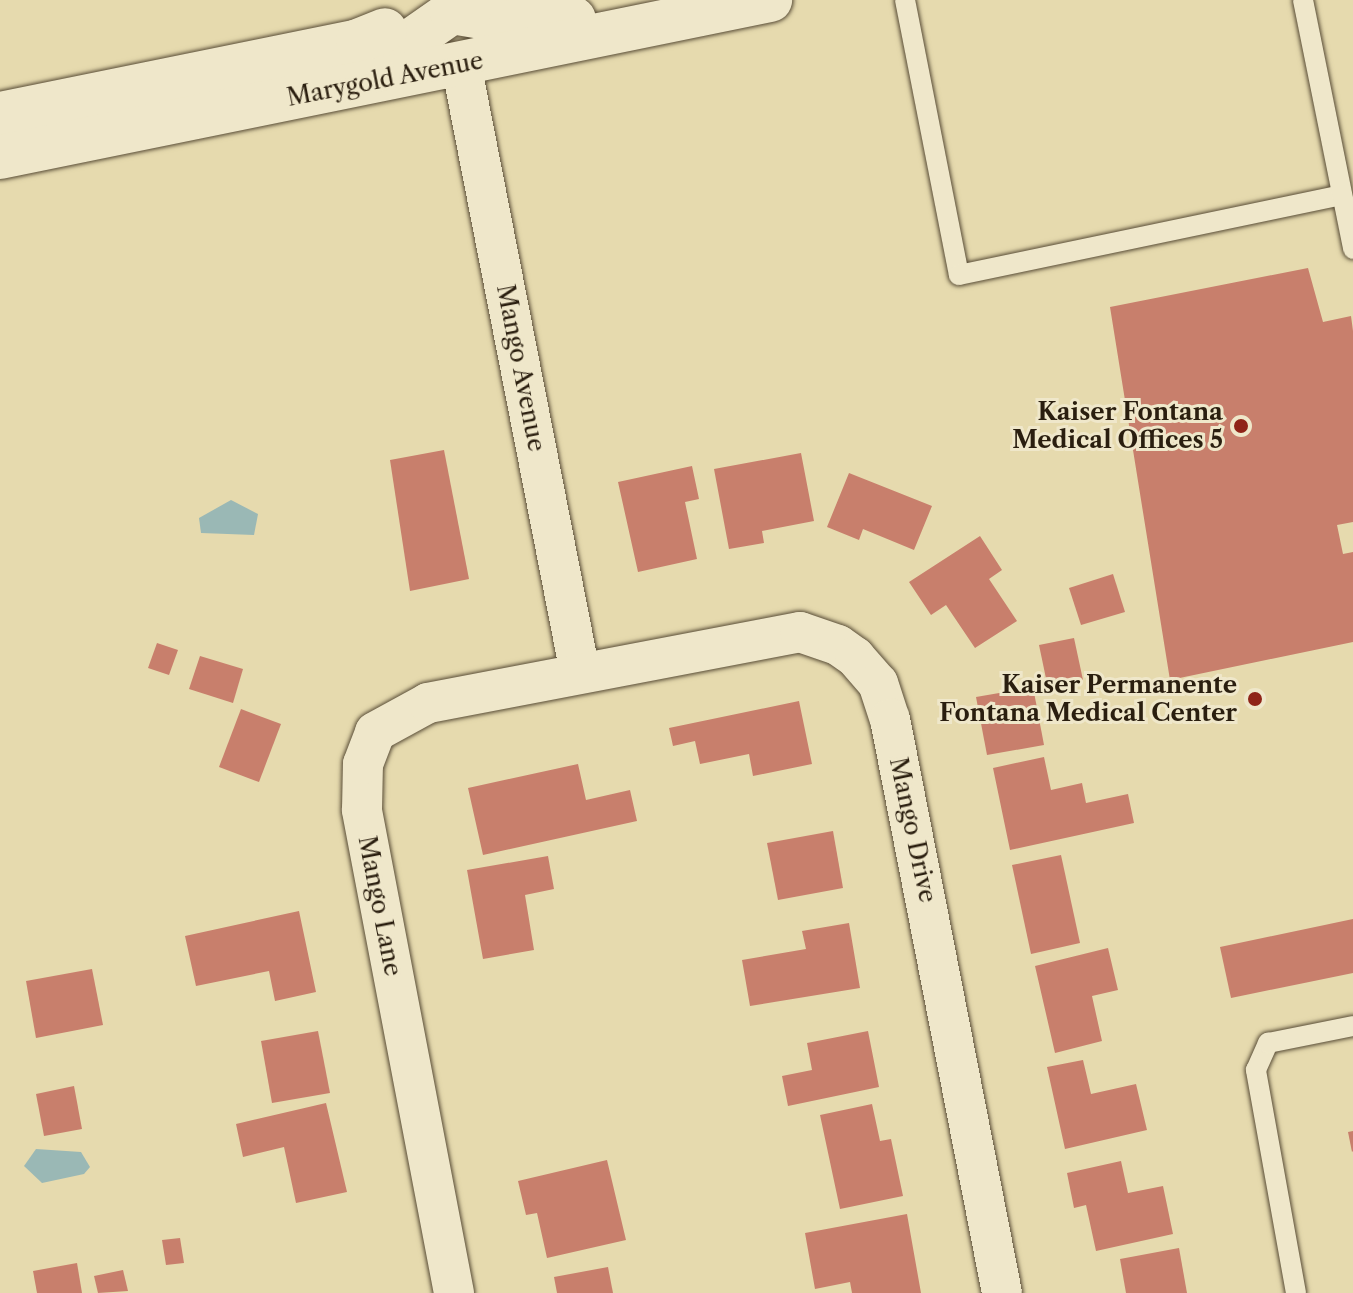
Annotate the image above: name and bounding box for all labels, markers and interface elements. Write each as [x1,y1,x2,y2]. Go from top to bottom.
street label: Marygold Avenue [284,46,486,112]
street label: Mango Avenue [491,281,551,455]
place label: Kaiser Fontana Medical Offices 5 [1012,398,1223,454]
marker: Kaiser Fontana Medical Offices 5 [1230,415,1252,437]
place label: Kaiser Permanente Fontana Medical Center [939,671,1237,727]
marker: Kaiser Permanente Fontana Medical Center [1244,688,1266,710]
street label: Mango Drive [884,755,942,905]
street label: Mango Lane [352,833,408,979]

